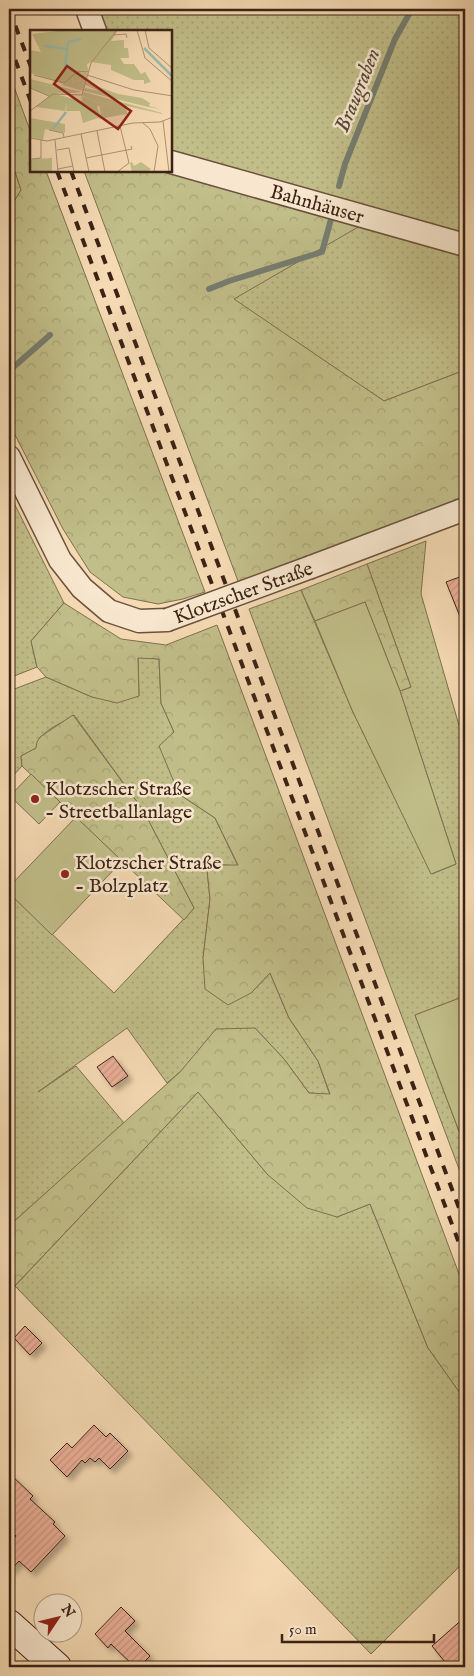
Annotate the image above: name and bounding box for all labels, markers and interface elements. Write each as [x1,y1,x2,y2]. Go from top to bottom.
inset map [30,30,172,172]
water label: Braugraben [329,45,387,136]
street label: Bahnhäuser [267,180,367,230]
street label: Klotzscher Straße [170,556,317,630]
place label: Klotzscher Straße - Streetballanlage [45,777,192,825]
marker: Klotzscher Straße - Streetballanlage [29,793,41,805]
place label: Klotzscher Straße - Bolzplatz [75,851,221,899]
marker: Klotzscher Straße - Bolzplatz [59,868,71,880]
north arrow [32,1594,82,1644]
text: N [56,1600,79,1621]
scale bar [282,1611,434,1643]
text: 50 m [289,1620,317,1639]

